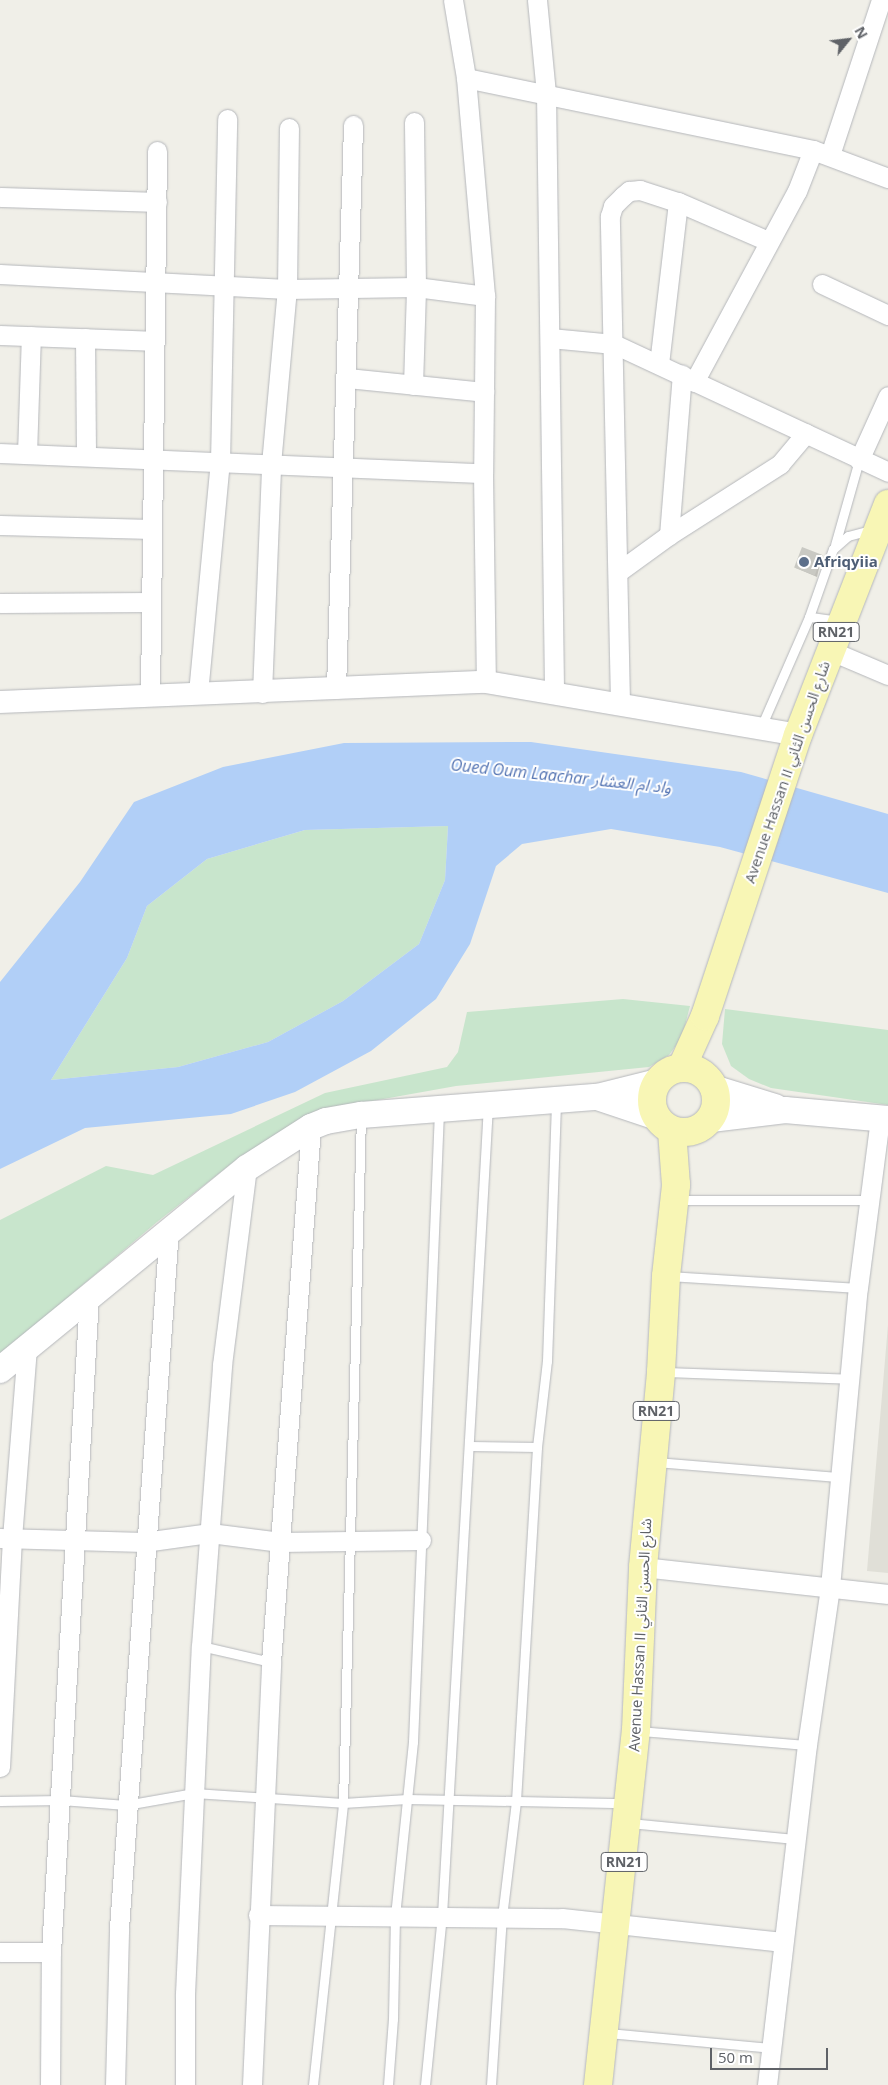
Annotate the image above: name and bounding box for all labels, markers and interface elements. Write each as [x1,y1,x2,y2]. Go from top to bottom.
north arrow [823,15,873,65]
text: N [850,23,873,42]
place label: Afriqyiia [814,553,878,571]
marker: Afriqyiia [798,556,810,568]
road number: RN21 [812,620,860,644]
street label: Avenue Hassan II شارع الحسن الثاني [740,659,834,885]
water label: Oued Oum Laachar واد ام العشار [450,755,672,797]
road number: RN21 [632,1400,680,1422]
street label: Avenue Hassan II شارع الحسن الثاني [625,1518,655,1752]
road number: RN21 [600,1850,648,1874]
scale bar [713,2038,830,2070]
text: 50 m [718,2047,753,2067]

